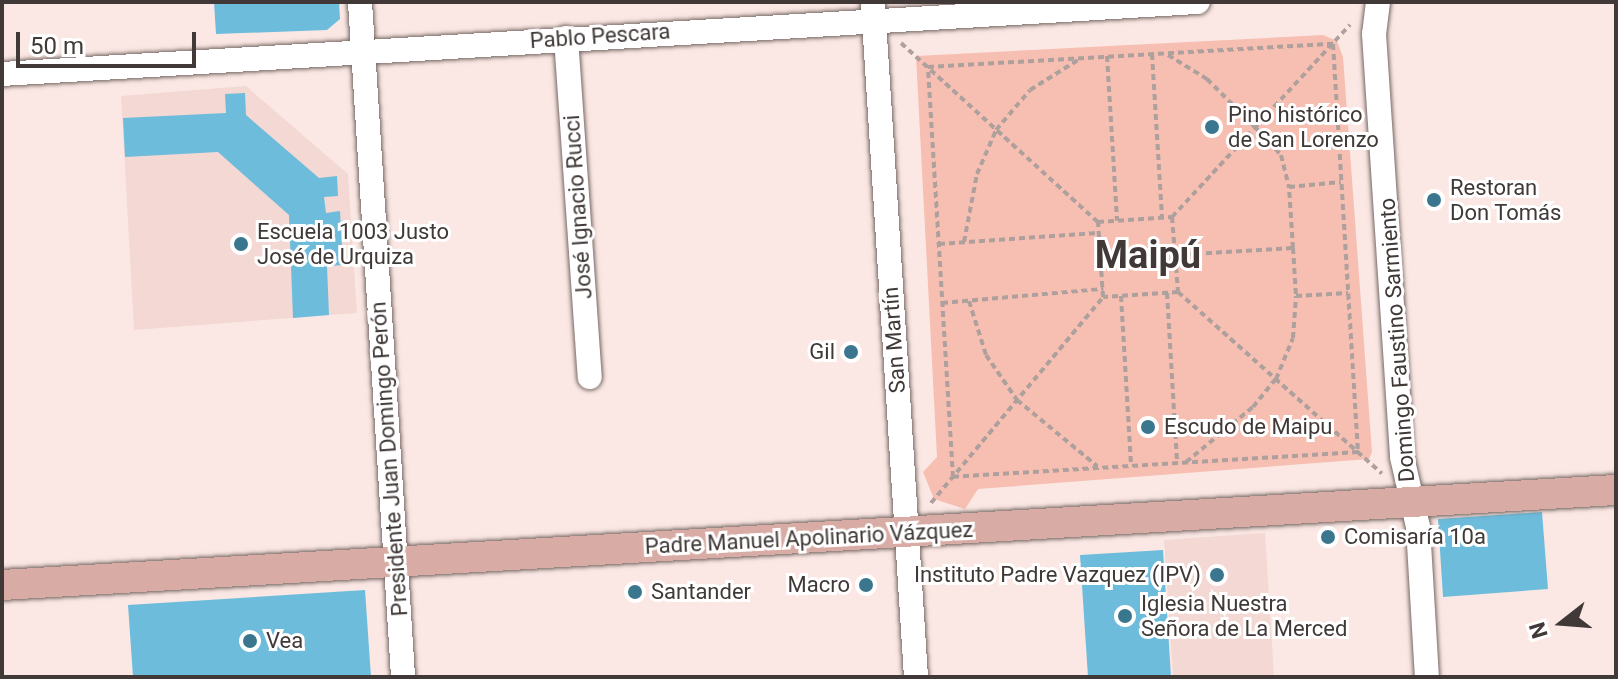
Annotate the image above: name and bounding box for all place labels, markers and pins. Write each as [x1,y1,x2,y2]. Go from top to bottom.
place label: Pino histórico de San Lorenzo [1228,101,1379,152]
marker: Pino histórico de San Lorenzo [1203,118,1221,136]
place label: Restoran Don Tomás [1450,174,1562,226]
marker: Restoran Don Tomás [1425,191,1443,209]
place label: Escuela 1003 Justo José de Urquiza [257,218,449,270]
marker: Escuela 1003 Justo José de Urquiza [232,235,250,253]
place label: Gil [809,339,835,365]
marker: Gil [842,343,860,361]
place label: Escudo de Maipu [1164,414,1332,440]
marker: Escudo de Maipu [1139,418,1157,436]
place label: Comisaría 10a [1344,524,1486,550]
marker: Comisaría 10a [1319,528,1337,546]
place label: Instituto Padre Vazquez (IPV) [914,562,1201,588]
marker: Instituto Padre Vazquez (IPV) [1208,566,1226,584]
place label: Macro [788,572,850,598]
marker: Macro [857,576,875,594]
place label: Santander [651,579,751,605]
marker: Santander [626,583,644,601]
place label: Iglesia Nuestra Señora de La Merced [1141,590,1347,642]
marker: Iglesia Nuestra Señora de La Merced [1116,607,1134,625]
place label: Vea [266,628,303,654]
marker: Vea [241,632,259,650]

